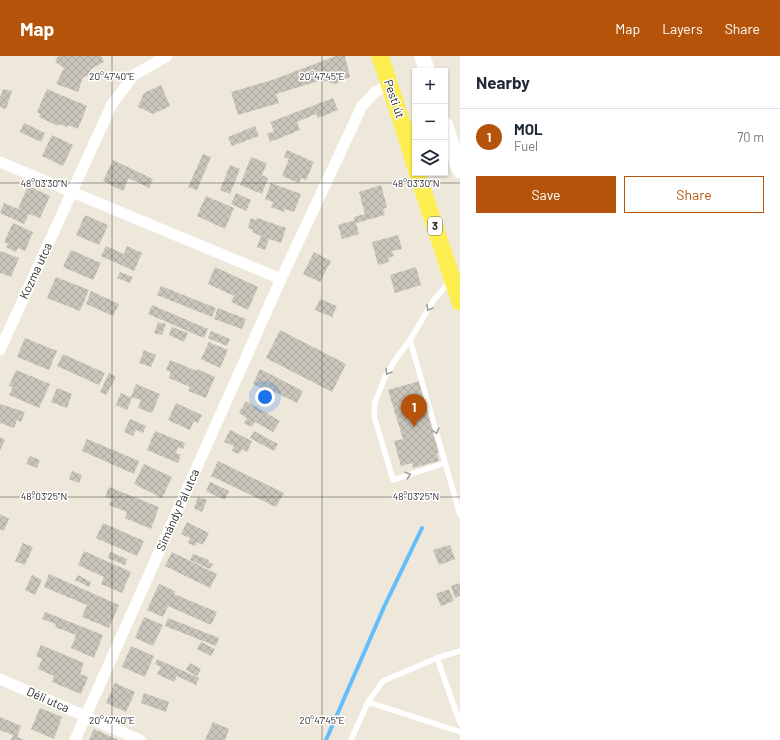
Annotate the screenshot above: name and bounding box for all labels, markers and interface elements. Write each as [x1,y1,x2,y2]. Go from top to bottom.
text: Map [20,17,54,40]
text: Map [615,20,640,37]
text: Layers [662,20,703,37]
text: Share [725,20,760,37]
map controls [412,68,448,176]
button: + [412,68,448,104]
text: 20°47'40"E [89,70,135,82]
text: 20°47'45"E [299,70,345,82]
text: Nearby [476,72,530,92]
street label: Pesti út [382,78,408,120]
button: − [412,104,448,140]
text: MOL [514,120,543,138]
text: 1 [487,129,491,145]
text: 70 m [737,129,764,145]
text: Fuel [514,138,538,154]
button: layers [412,140,448,176]
button: Save [476,176,616,213]
button: Share [624,176,764,213]
text: 48°03'30"N [21,177,67,189]
text: 48°03'30"N [393,177,439,189]
road number: 3 [428,217,442,235]
street label: Kozma utca [16,240,54,301]
one-way arrow [426,304,433,311]
one-way arrow [385,368,393,375]
your location [255,387,275,407]
pin: 1 [401,394,427,427]
one-way arrow [431,427,440,434]
street label: Simándy Pál utca [153,466,201,553]
one-way arrow [404,472,411,480]
text: 48°03'25"N [21,490,67,502]
text: 48°03'25"N [393,490,439,502]
street label: Déli utca [25,684,72,715]
text: 20°47'40"E [89,714,135,726]
text: 20°47'45"E [299,714,345,726]

